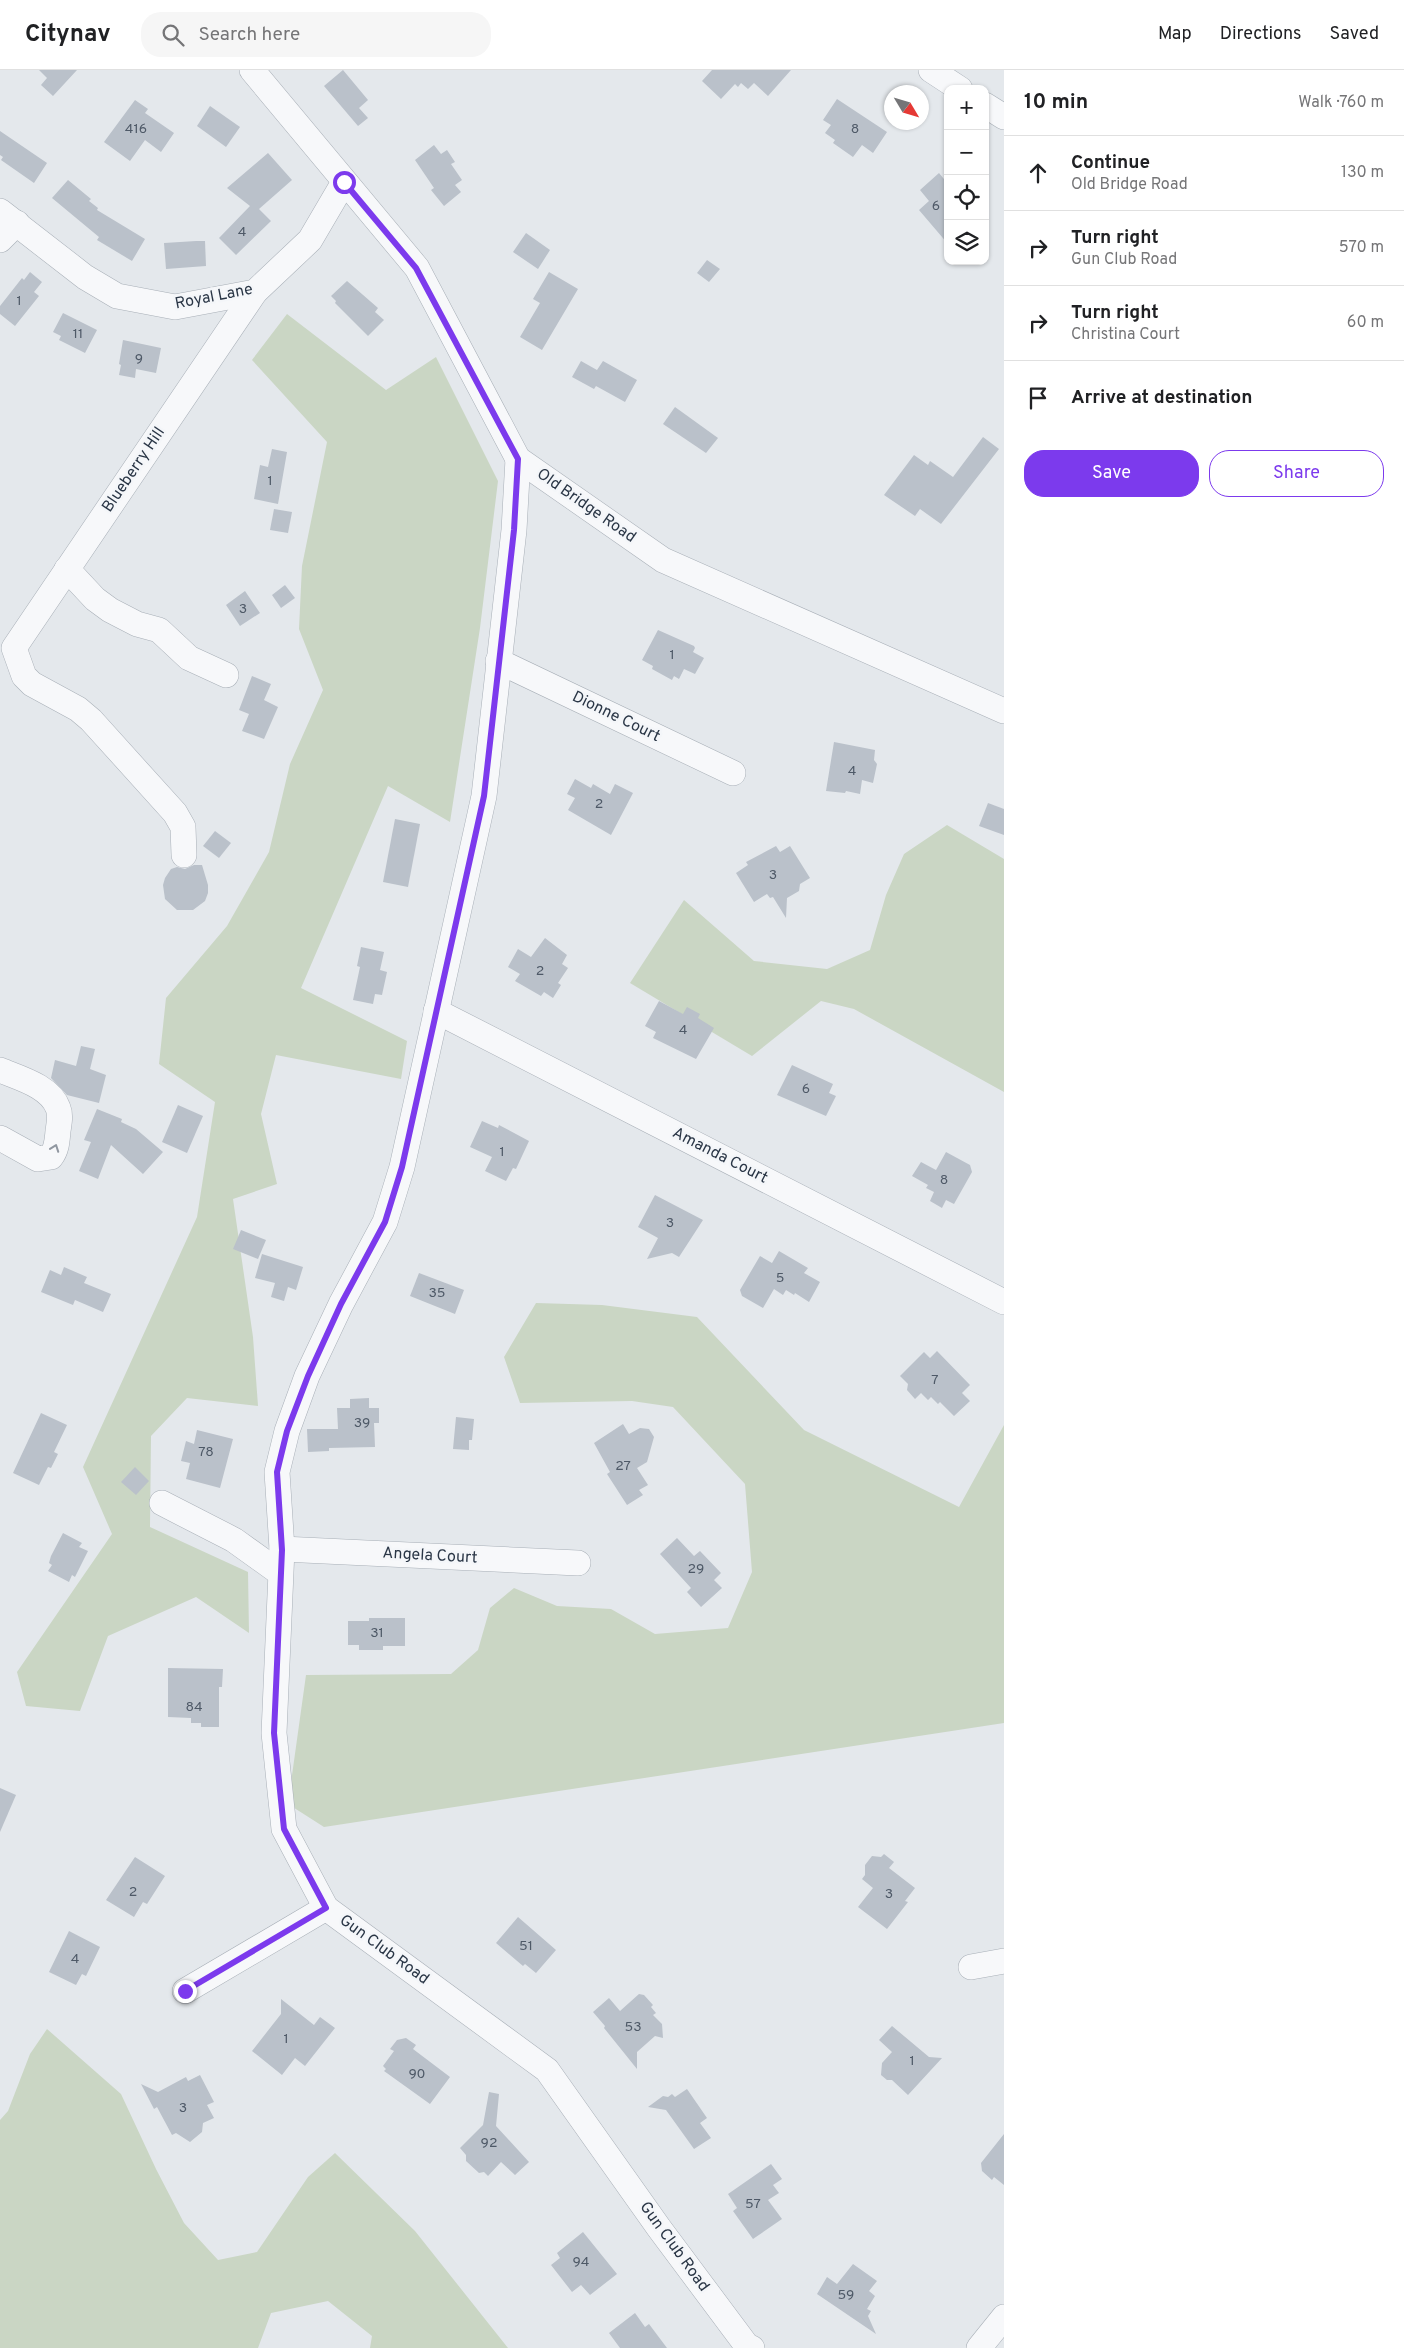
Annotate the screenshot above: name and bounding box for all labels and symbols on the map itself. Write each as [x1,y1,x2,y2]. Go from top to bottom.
north arrow [884,85,929,130]
house number: 416 [125,121,147,138]
house number: 8 [851,121,859,138]
route start [333,171,356,194]
house number: 6 [932,198,940,215]
house number: 4 [238,224,246,241]
street label: Royal Lane [173,280,255,314]
house number: 1 [16,293,22,310]
house number: 11 [73,326,83,343]
house number: 9 [135,351,143,368]
street label: Blueberry Hill [98,424,170,516]
street label: Old Bridge Road [532,464,640,548]
house number: 1 [267,473,273,490]
house number: 3 [239,601,247,618]
house number: 1 [669,647,675,664]
street label: Dionne Court [569,687,663,747]
house number: 4 [848,763,856,780]
house number: 2 [595,796,603,813]
house number: 3 [769,867,777,884]
house number: 2 [536,963,544,980]
house number: 4 [679,1022,687,1039]
house number: 6 [802,1081,810,1098]
street label: Amanda Court [669,1123,771,1189]
one-way arrow [49,1144,59,1153]
house number: 1 [499,1144,505,1161]
house number: 8 [940,1172,948,1189]
house number: 3 [666,1215,674,1232]
house number: 5 [776,1270,784,1287]
house number: 35 [428,1285,446,1302]
house number: 7 [931,1372,939,1389]
house number: 39 [354,1415,370,1432]
house number: 78 [198,1444,214,1461]
house number: 27 [615,1458,631,1475]
street label: Angela Court [382,1544,478,1568]
house number: 29 [688,1561,704,1578]
house number: 31 [370,1625,384,1642]
house number: 84 [185,1699,203,1716]
house number: 2 [129,1884,137,1901]
house number: 3 [885,1886,893,1903]
street label: Gun Club Road [335,1911,433,1989]
house number: 51 [519,1938,533,1955]
house number: 4 [71,1951,79,1968]
route end [174,1980,197,2003]
house number: 53 [624,2019,642,2036]
house number: 1 [283,2031,289,2048]
house number: 1 [909,2053,915,2070]
house number: 90 [408,2066,426,2083]
house number: 3 [179,2100,187,2117]
house number: 92 [481,2135,497,2152]
house number: 57 [745,2196,761,2213]
street label: Gun Club Road [635,2198,713,2296]
house number: 94 [572,2254,590,2271]
house number: 59 [838,2287,854,2304]

